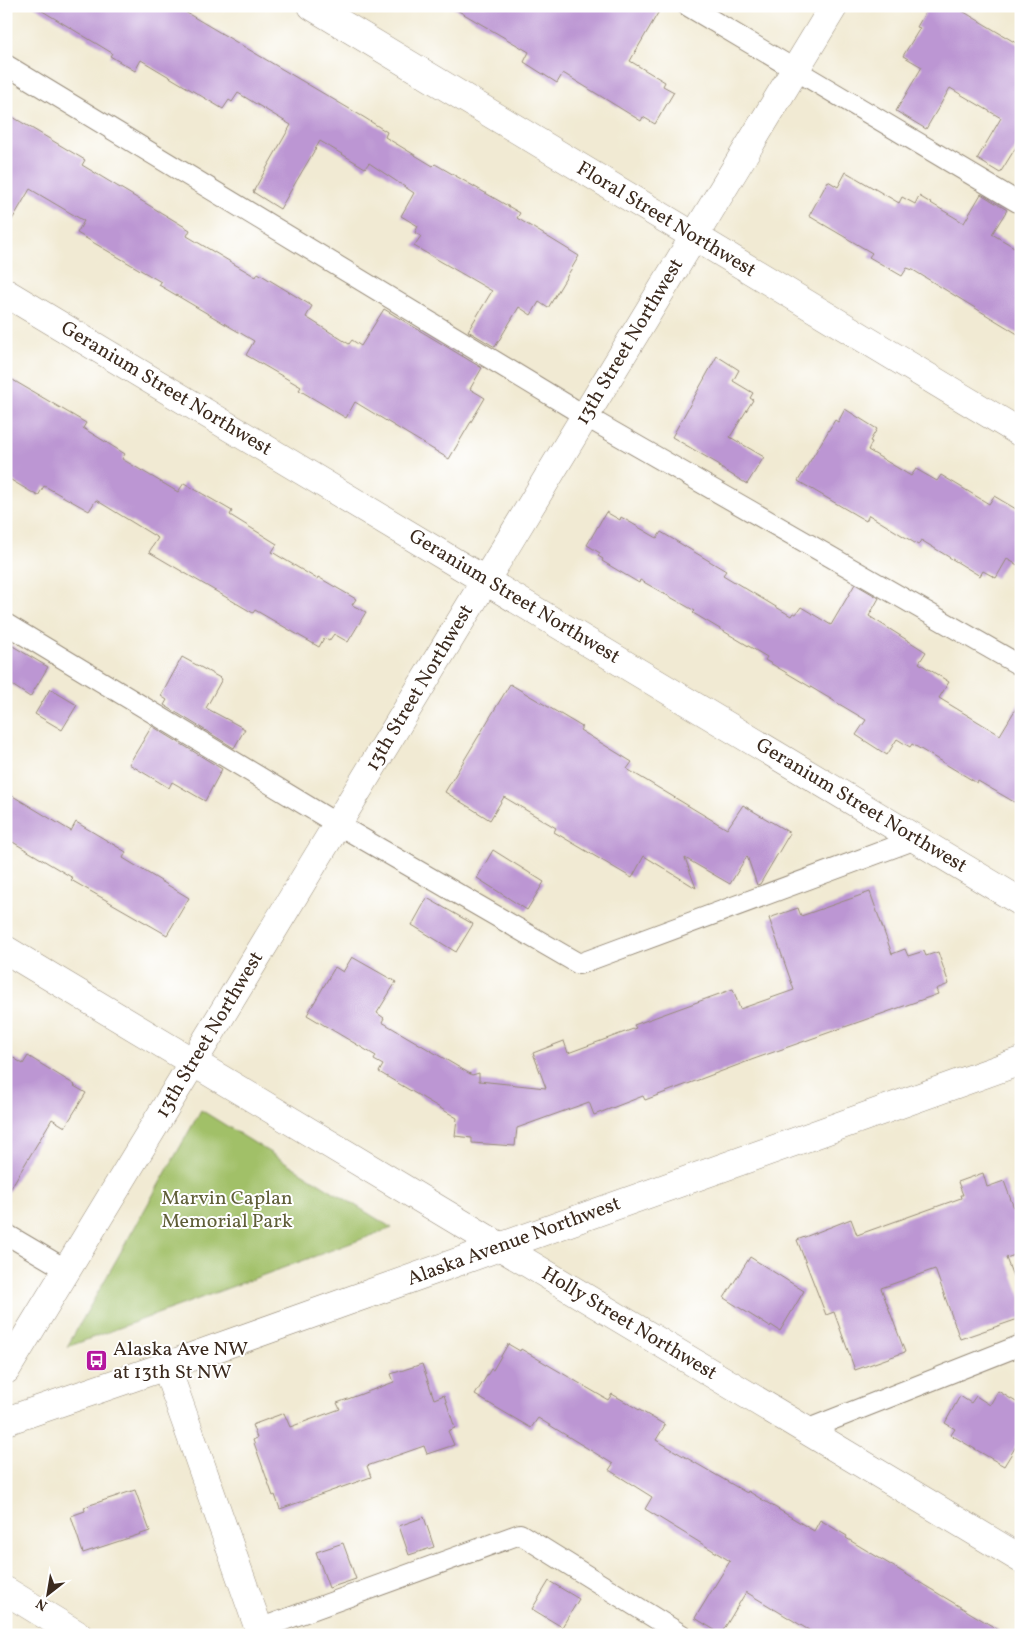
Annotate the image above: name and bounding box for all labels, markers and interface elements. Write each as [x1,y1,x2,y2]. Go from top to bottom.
street label: Floral Street Northwest [571,155,761,285]
street label: 13th Street Northwest [569,253,691,431]
street label: Geranium Street Northwest [55,315,277,463]
street label: Geranium Street Northwest [403,523,625,671]
street label: 13th Street Northwest [359,599,481,777]
street label: Geranium Street Northwest [750,732,972,880]
street label: 13th Street Northwest [149,946,271,1124]
park label: Marvin Caplan Memorial Park [161,1185,293,1236]
street label: Alaska Avenue Northwest [403,1190,625,1294]
street label: Holly Street Northwest [536,1260,722,1388]
place label: Alaska Ave NW at 13th St NW [113,1336,248,1387]
bus stop icon: Alaska Ave NW at 13th St NW [85,1349,109,1373]
north arrow [22,1568,72,1618]
text: N [33,1593,51,1615]

